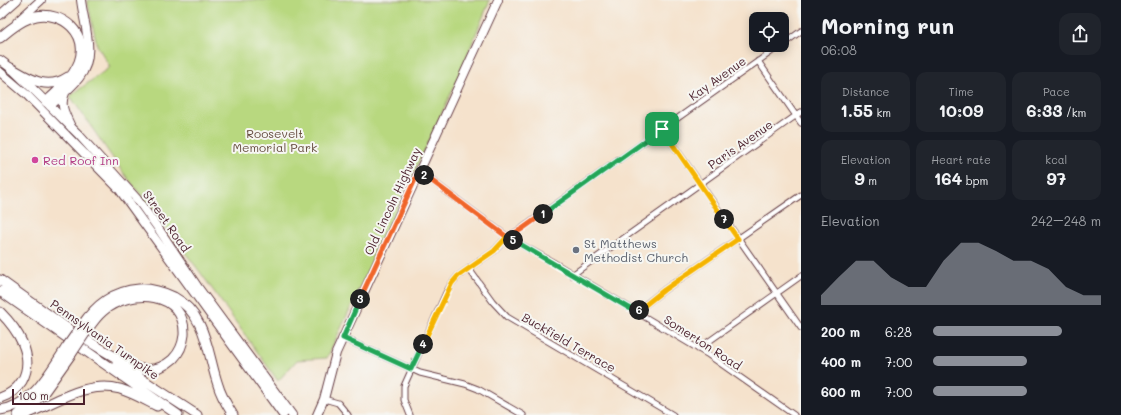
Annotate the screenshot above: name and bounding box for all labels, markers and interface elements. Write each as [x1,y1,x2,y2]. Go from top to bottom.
text: Morning run [821,11,954,40]
map controls [749,12,789,52]
button: locate [749,12,789,52]
button: share [1059,13,1101,55]
text: 06:08 [821,41,857,58]
street label: Kay Avenue [685,52,749,104]
text: Distance [842,84,889,99]
text: Time [948,84,974,99]
text: Pace [1043,84,1070,99]
text: 1.55 [840,99,873,121]
text: 10:09 [938,99,983,121]
text: 6:33 [1026,99,1062,121]
text: km [873,105,891,120]
text: /km [1062,105,1086,120]
pin [645,112,679,146]
street label: Paris Avenue [704,116,776,172]
icon: arrive [651,118,673,140]
park label: Roosevelt Memorial Park [233,125,317,155]
street label: Old Lincoln Highway [360,144,424,258]
place label: Red Roof Inn [43,152,119,168]
text: Elevation [841,152,890,167]
text: Heart rate [931,152,991,167]
text: kcal [1045,152,1067,167]
marker: Red Roof Inn [30,155,40,165]
pin: 2 [414,165,434,185]
text: 2 [421,167,427,182]
text: 9 [854,167,865,189]
text: 164 [934,167,962,189]
text: 97 [1046,167,1066,189]
text: m [865,173,877,188]
text: bpm [962,173,988,188]
street label: Street Road [140,187,194,255]
pin: 1 [533,204,553,224]
text: 1 [541,206,545,221]
pin: 7 [714,209,734,229]
text: 7 [721,211,727,226]
text: Elevation [821,212,879,229]
text: 242–248 m [1031,212,1101,229]
pin: 5 [503,230,523,250]
text: 5 [510,232,516,247]
place label: St Matthews Methodist Church [584,235,688,265]
marker: St Matthews Methodist Church [571,245,581,255]
pin: 3 [350,289,370,309]
text: 3 [357,291,363,306]
street label: Pennsylvania Turnpike [47,295,163,383]
pin: 6 [629,300,649,320]
text: 6 [636,302,642,317]
street label: Buckfield Terrace [519,309,619,375]
street label: Somerton Road [661,311,745,373]
text: 200 m [821,323,860,340]
text: 6:28 [885,323,912,340]
pin: 4 [413,334,433,354]
text: 4 [420,336,426,351]
text: 400 m [821,353,861,370]
text: 7:00 [885,353,912,370]
text: 600 m [821,383,861,400]
text: 7:00 [885,383,912,400]
scale bar [12,387,85,406]
text: 100 m [18,388,49,403]

